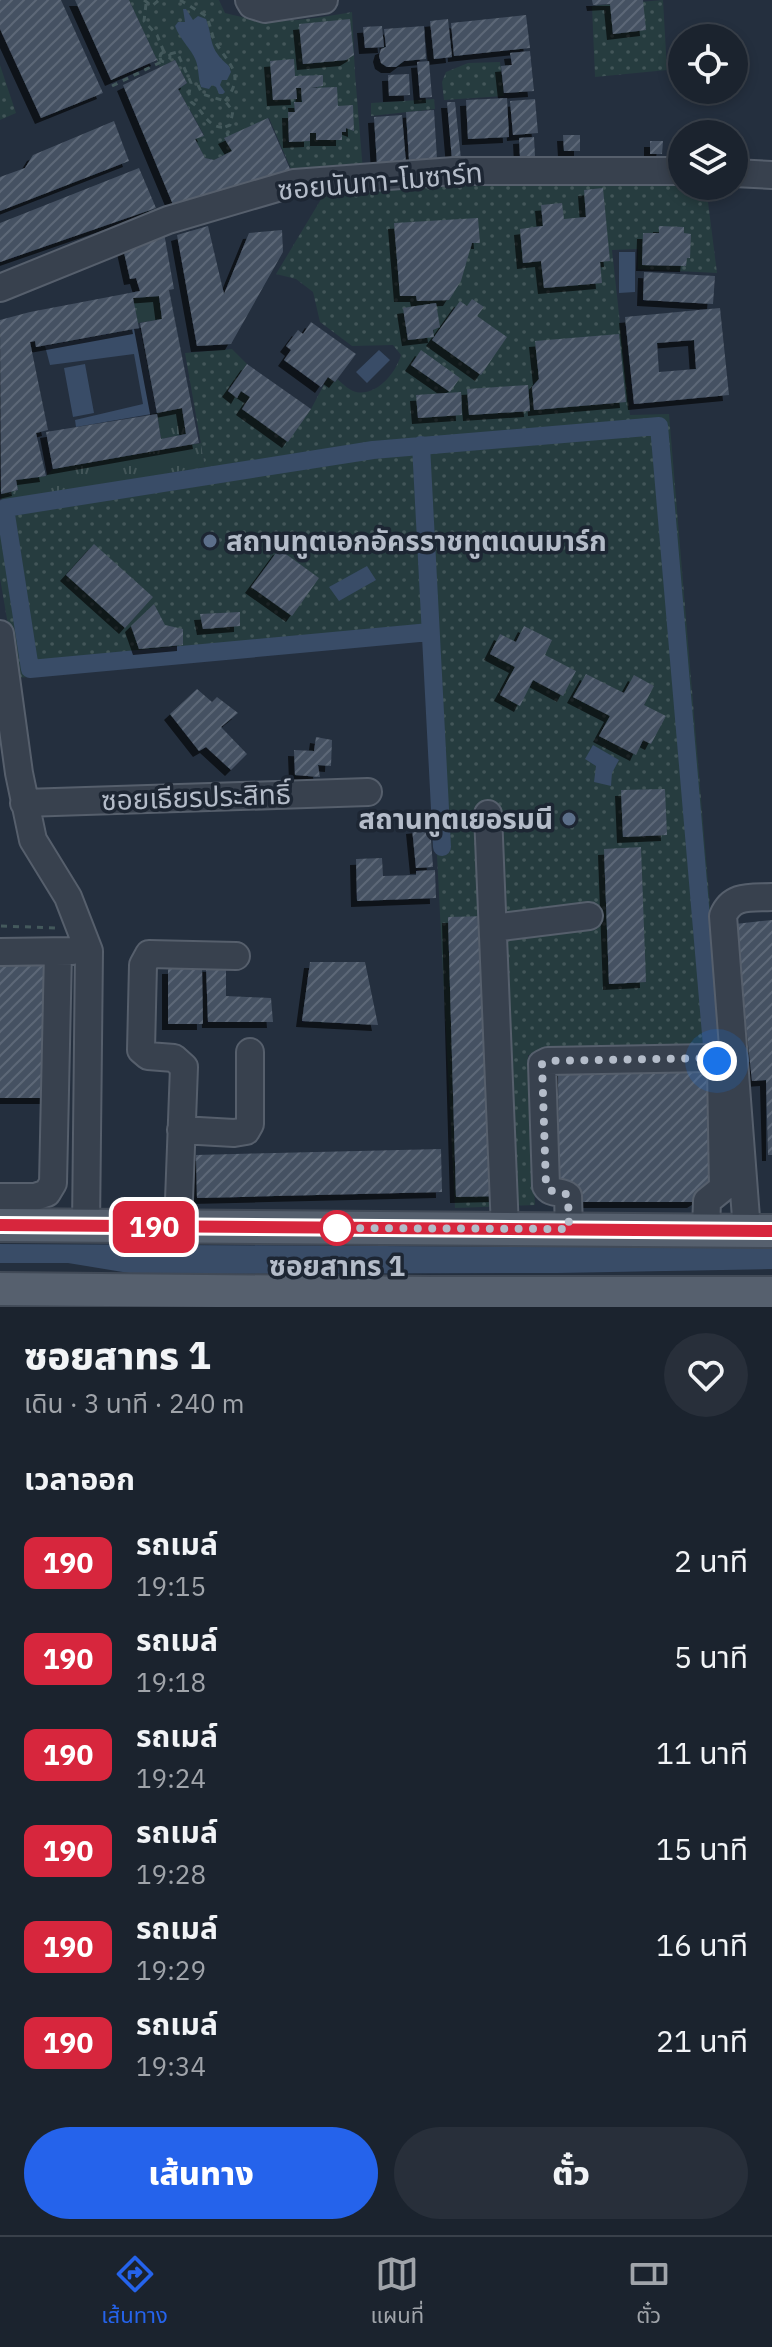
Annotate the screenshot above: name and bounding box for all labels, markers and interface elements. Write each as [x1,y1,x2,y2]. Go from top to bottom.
map controls [668,24,748,200]
button: locate [668,24,748,104]
button: layers [668,120,748,200]
street label: ซอยนันทา-โมซาร์ท [276,153,484,208]
place label: สถานทูตเอกอัครราชทูตเดนมาร์ก [226,522,607,559]
marker: สถานทูตเอกอัครราชทูตเดนมาร์ก [201,532,219,550]
street label: ซอยเธียรประสิทธิ์ [100,775,292,818]
place label: สถานทูตเยอรมนี [358,800,553,837]
marker: สถานทูตเยอรมนี [560,810,578,828]
your location [697,1041,737,1081]
line badge: 190 [108,1201,200,1253]
text: 190 [129,1208,179,1245]
marker: ซอยสาทร 1 [320,1211,354,1245]
place label: ซอยสาทร 1 [269,1247,405,1284]
text: ซอยสาทร 1 [24,1330,211,1379]
button: heart [664,1333,748,1417]
text: เดิน · 3 นาที · 240 m [24,1386,245,1420]
text: เวลาออก [24,1459,135,1498]
text: รถเมล์ [136,1524,218,1563]
text: 2 นาที [674,1541,748,1580]
text: 190 [43,1544,93,1581]
text: 19:15 [136,1569,206,1603]
text: รถเมล์ [136,1620,218,1659]
text: 5 นาที [674,1637,748,1676]
text: 190 [43,1640,93,1677]
text: 19:18 [136,1665,206,1699]
text: รถเมล์ [136,1716,218,1755]
text: 11 นาที [656,1733,748,1772]
text: 190 [43,1736,93,1773]
text: 19:24 [136,1761,206,1795]
text: รถเมล์ [136,1812,218,1851]
text: 15 นาที [656,1829,748,1868]
text: 190 [43,1832,93,1869]
text: 19:28 [136,1857,206,1891]
text: รถเมล์ [136,1908,218,1947]
text: 16 นาที [656,1925,748,1964]
text: 190 [43,1928,93,1965]
text: 19:29 [136,1953,206,1987]
text: รถเมล์ [136,2004,218,2043]
text: 21 นาที [656,2021,748,2060]
text: 190 [43,2024,93,2061]
text: 19:34 [136,2049,206,2083]
button: เส้นทาง [24,2127,378,2219]
button: ตั๋ว [394,2127,748,2219]
tab: เส้นทาง [101,2252,168,2333]
tab: แผนที่ [370,2252,424,2333]
tab: ตั๋ว [627,2252,671,2333]

